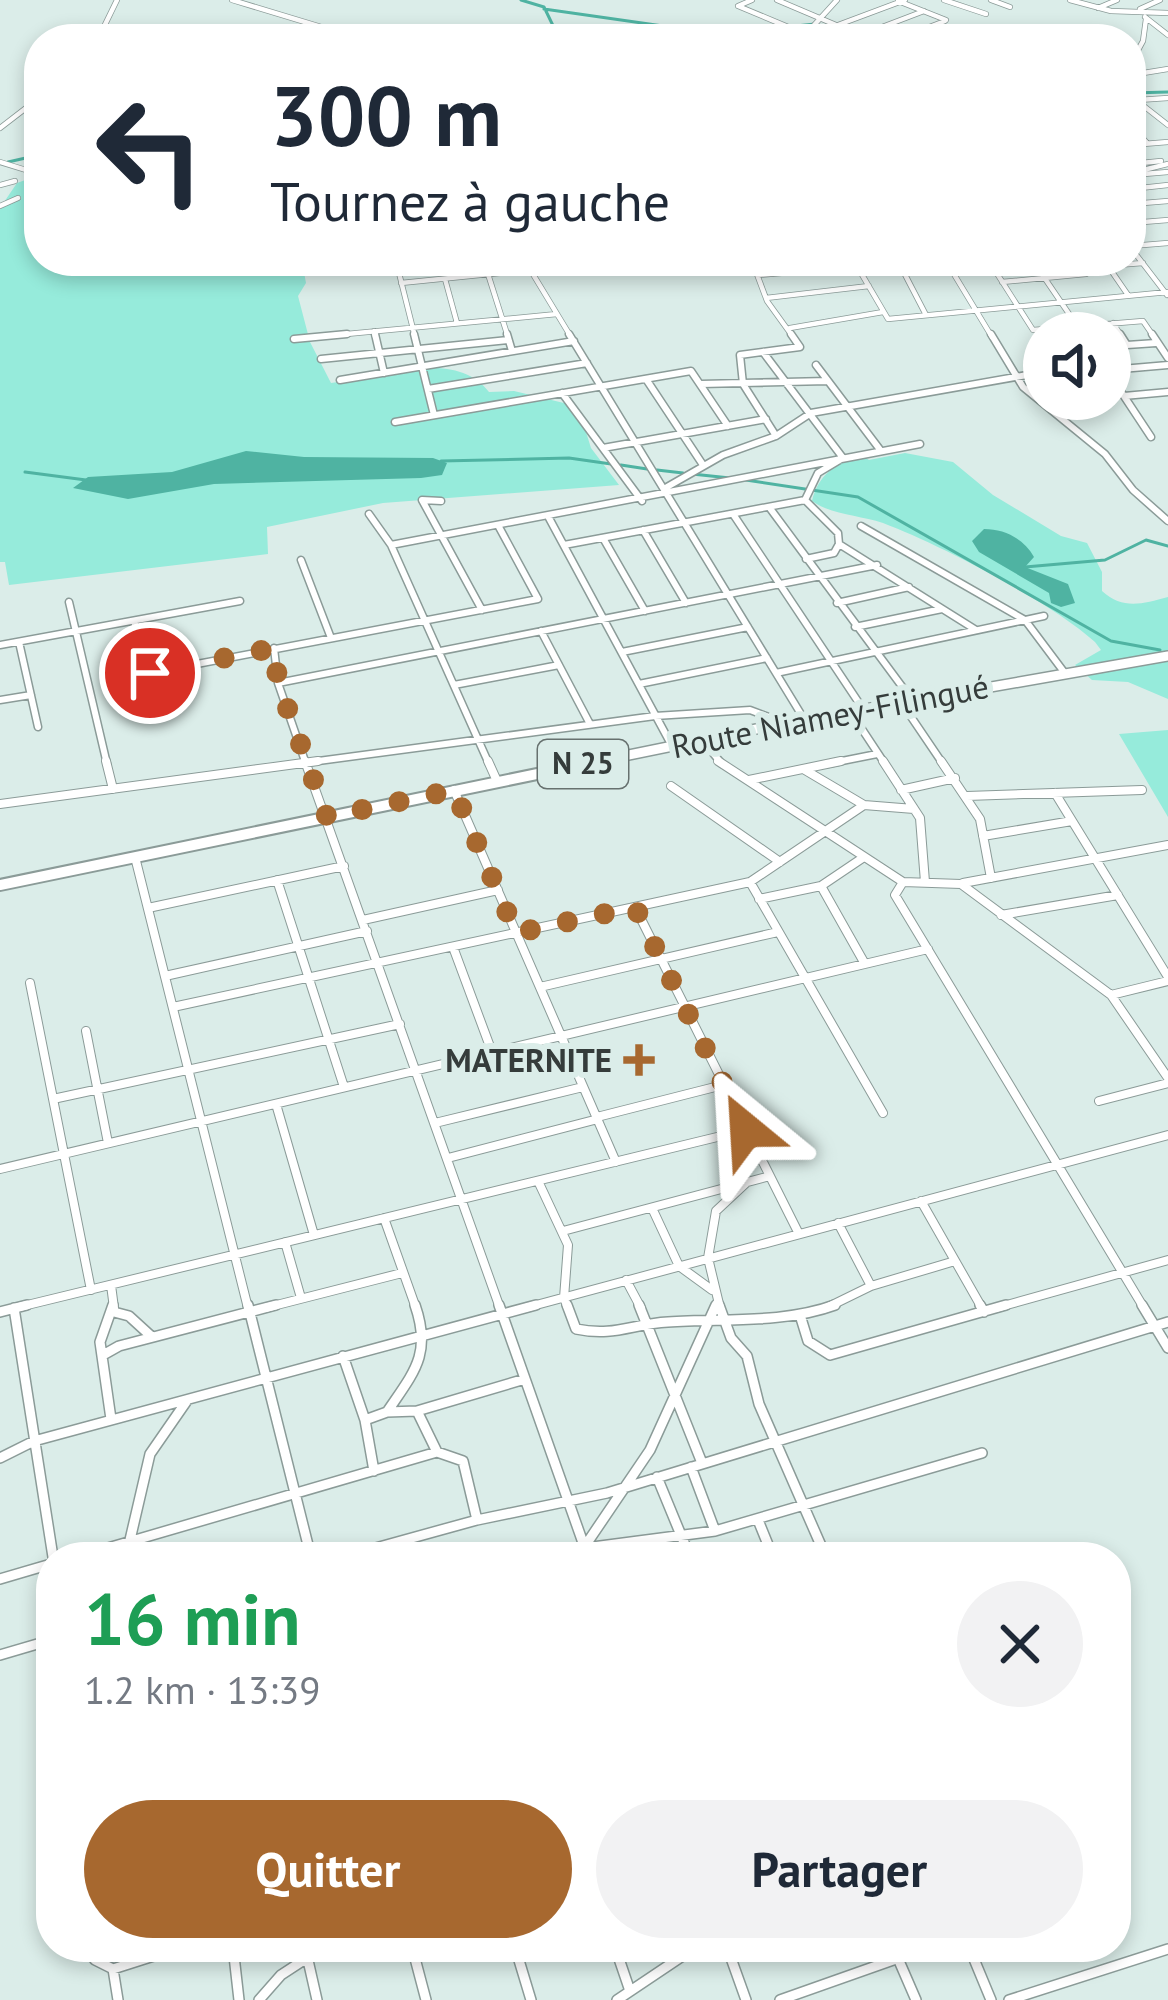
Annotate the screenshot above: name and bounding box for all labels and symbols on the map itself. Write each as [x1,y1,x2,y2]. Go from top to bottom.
pin [99,622,201,724]
street label: Route Niamey-Filingué [668,664,992,767]
road number: N 25 [538,740,628,788]
place label: MATERNITE [445,1038,612,1081]
marker: MATERNITE [623,1044,655,1076]
position arrow [683,1067,809,1193]

